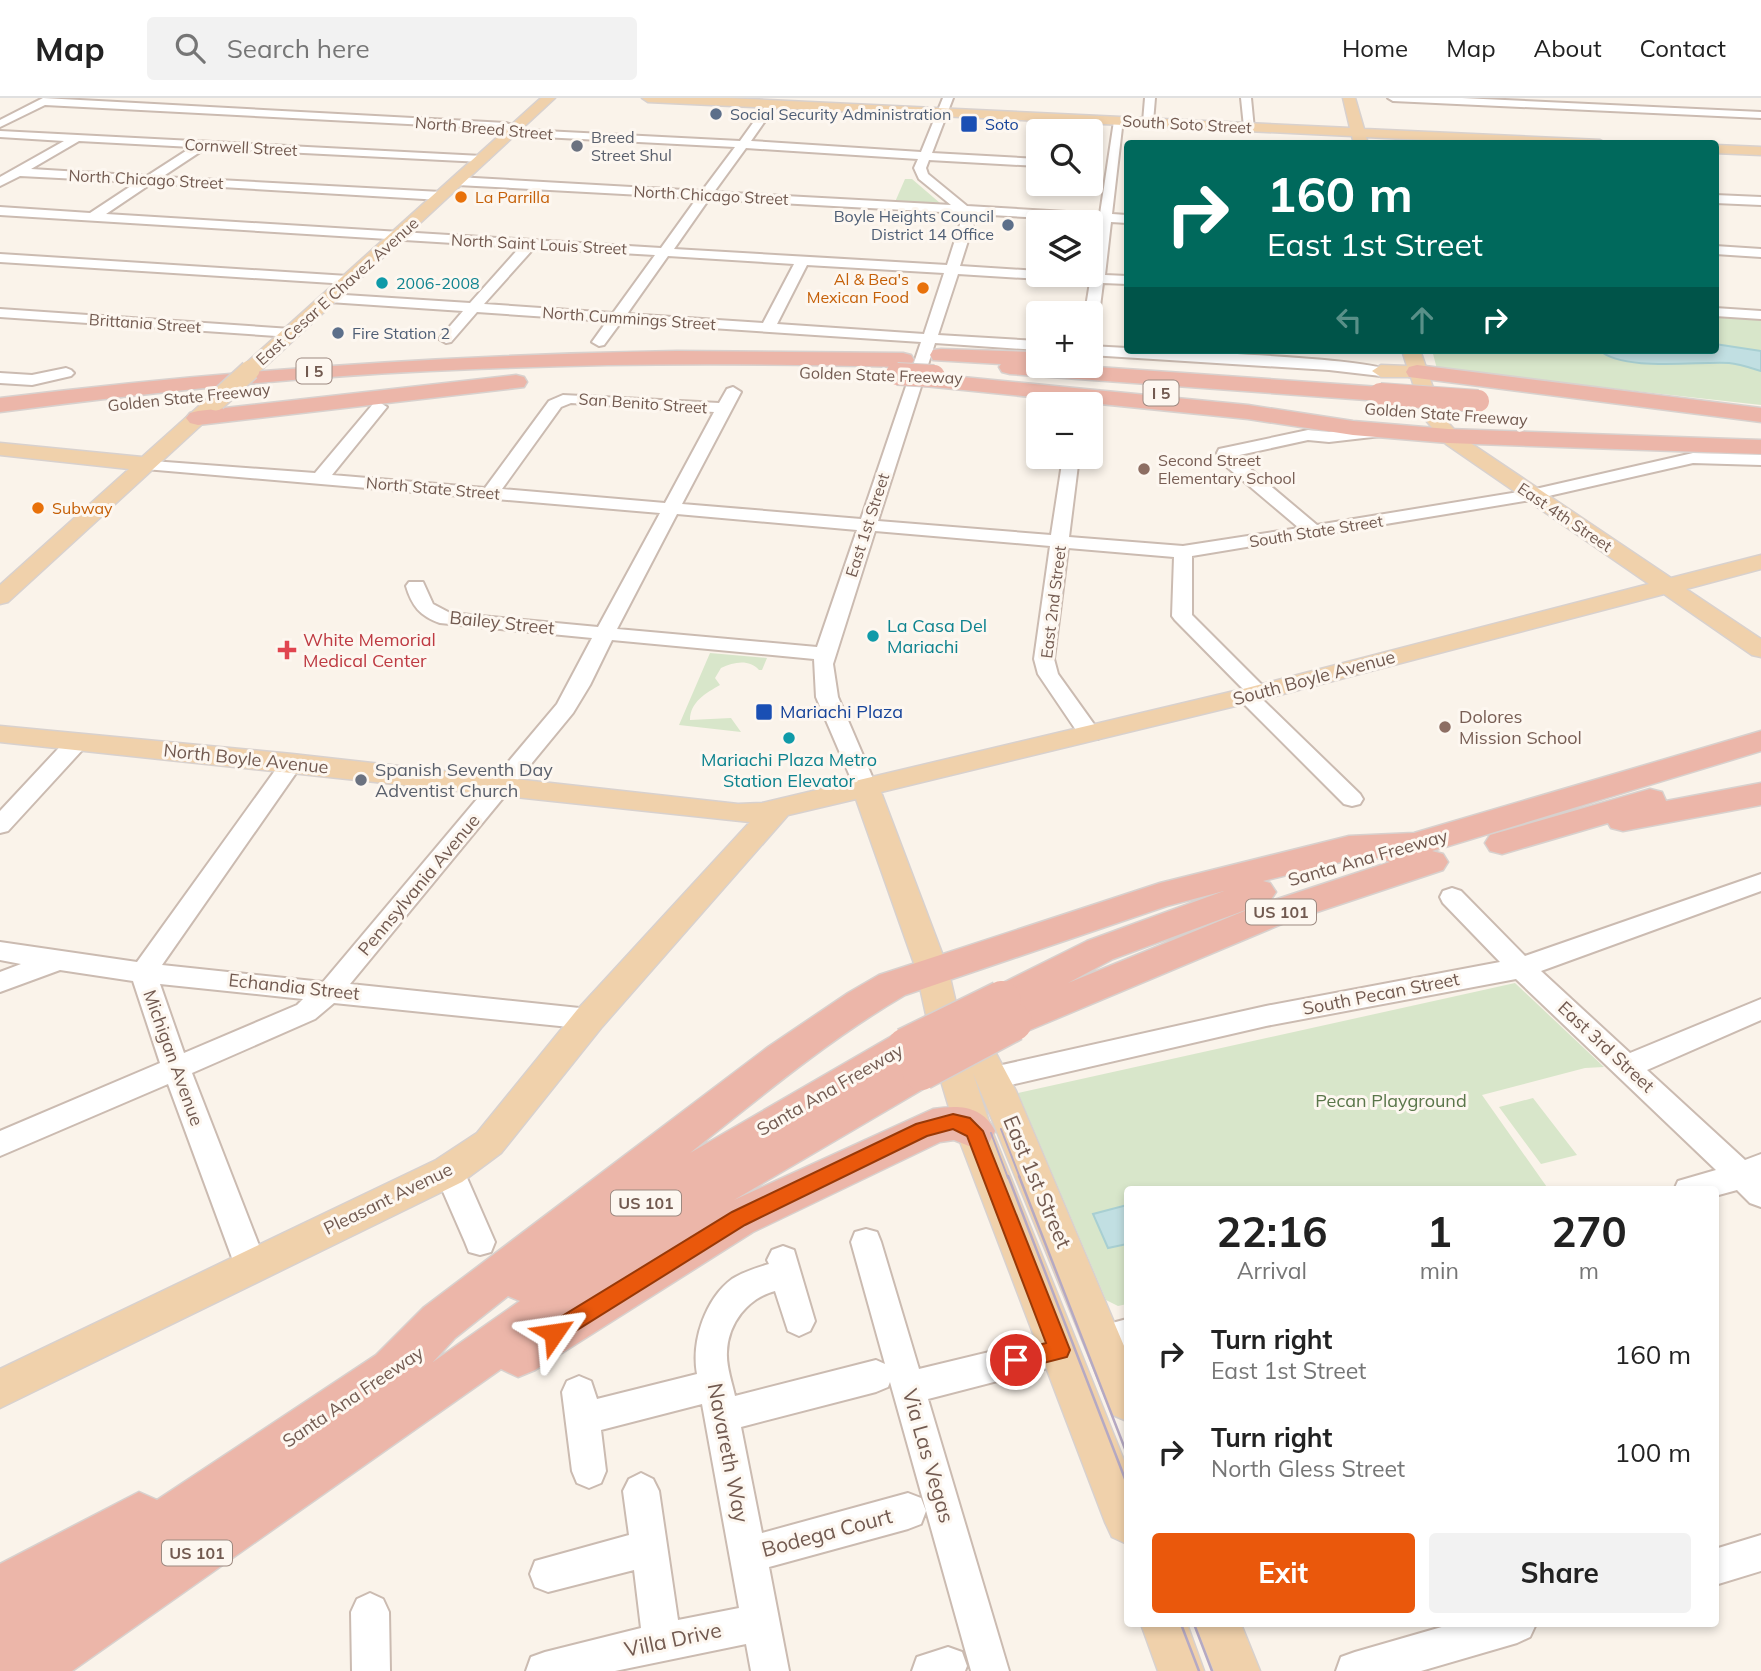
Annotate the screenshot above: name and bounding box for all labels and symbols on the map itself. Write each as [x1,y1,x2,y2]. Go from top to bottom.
place label: Social Security Administration [730,104,951,124]
marker: Social Security Administration [708,106,724,122]
street label: South Soto Street [1122,111,1253,137]
street label: North Breed Street [414,112,554,144]
marker: Soto [959,114,979,134]
place label: Soto [985,114,1019,134]
place label: Breed Street Shul [591,127,672,165]
street label: Cornwell Street [184,134,298,160]
marker: Breed Street Shul [569,138,585,154]
street label: North Chicago Street [68,165,224,193]
street label: North Chicago Street [633,181,789,209]
place label: La Parrilla [475,187,550,207]
marker: La Parrilla [453,189,469,205]
place label: Boyle Heights Council District 14 Office [834,206,994,244]
street label: East Cesar E Chavez Avenue [252,213,422,369]
marker: Boyle Heights Council District 14 Office [1000,217,1016,233]
street label: North Saint Louis Street [451,229,628,259]
place label: Al & Bea's Mexican Food [807,269,909,307]
place label: 2006-2008 [396,273,480,293]
marker: 2006-2008 [374,275,390,291]
marker: Al & Bea's Mexican Food [915,280,931,296]
street label: North Cummings Street [542,302,717,334]
street label: Brittania Street [88,309,202,337]
place label: Fire Station 2 [352,323,450,343]
marker: Fire Station 2 [330,325,346,341]
road number: I 5 [296,358,332,384]
street label: Golden State Freeway [799,362,964,388]
street label: Golden State Freeway [107,378,272,415]
road number: I 5 [1144,380,1178,406]
street label: San Benito Street [578,389,708,418]
street label: Golden State Freeway [1364,398,1529,430]
place label: Second Street Elementary School [1158,450,1296,488]
marker: Second Street Elementary School [1136,461,1152,477]
street label: East 1st Street [841,470,893,579]
street label: North State Street [365,472,501,504]
street label: East 4th Street [1514,478,1616,556]
place label: Subway [52,498,113,518]
marker: Subway [30,500,46,516]
street label: South State Street [1248,510,1385,551]
street label: East 2nd Street [1036,544,1070,660]
street label: Bailey Street [448,606,556,639]
place label: La Casa Del Mariachi [887,614,987,658]
place label: White Memorial Medical Center [303,628,436,672]
marker: La Casa Del Mariachi [865,628,881,644]
marker: White Memorial Medical Center [277,640,297,660]
street label: South Boyle Avenue [1230,645,1397,710]
place label: Mariachi Plaza [780,700,903,723]
marker: Mariachi Plaza [754,702,774,722]
place label: Dolores Mission School [1459,705,1582,749]
marker: Dolores Mission School [1437,719,1453,735]
marker: Mariachi Plaza Metro Station Elevator [781,730,797,746]
street label: North Boyle Avenue [162,738,330,779]
place label: Mariachi Plaza Metro Station Elevator [701,748,877,792]
place label: Spanish Seventh Day Adventist Church [375,758,553,802]
marker: Spanish Seventh Day Adventist Church [353,772,369,788]
street label: Pennsylvania Avenue [353,809,485,960]
street label: Santa Ana Freeway [1285,824,1451,891]
road number: US 101 [1246,900,1316,925]
street label: South Pecan Street [1301,967,1461,1020]
street label: Echandia Street [227,968,361,1005]
street label: Michigan Avenue [138,987,209,1129]
street label: East 3rd Street [1553,996,1659,1097]
street label: Santa Ana Freeway [752,1038,907,1141]
park label: Pecan Playground [1315,1089,1467,1112]
street label: East 1st Street [998,1111,1078,1252]
street label: Pleasant Avenue [320,1157,456,1240]
road number: US 101 [611,1190,681,1216]
position arrow [517,1296,591,1370]
pin [986,1330,1046,1390]
street label: Santa Ana Freeway [278,1341,428,1452]
street label: Navareth Way [703,1381,755,1525]
street label: Via Las Vegas [897,1386,961,1526]
street label: Bodega Court [759,1502,895,1562]
road number: US 101 [162,1540,232,1566]
street label: Villa Drive [622,1616,724,1662]

